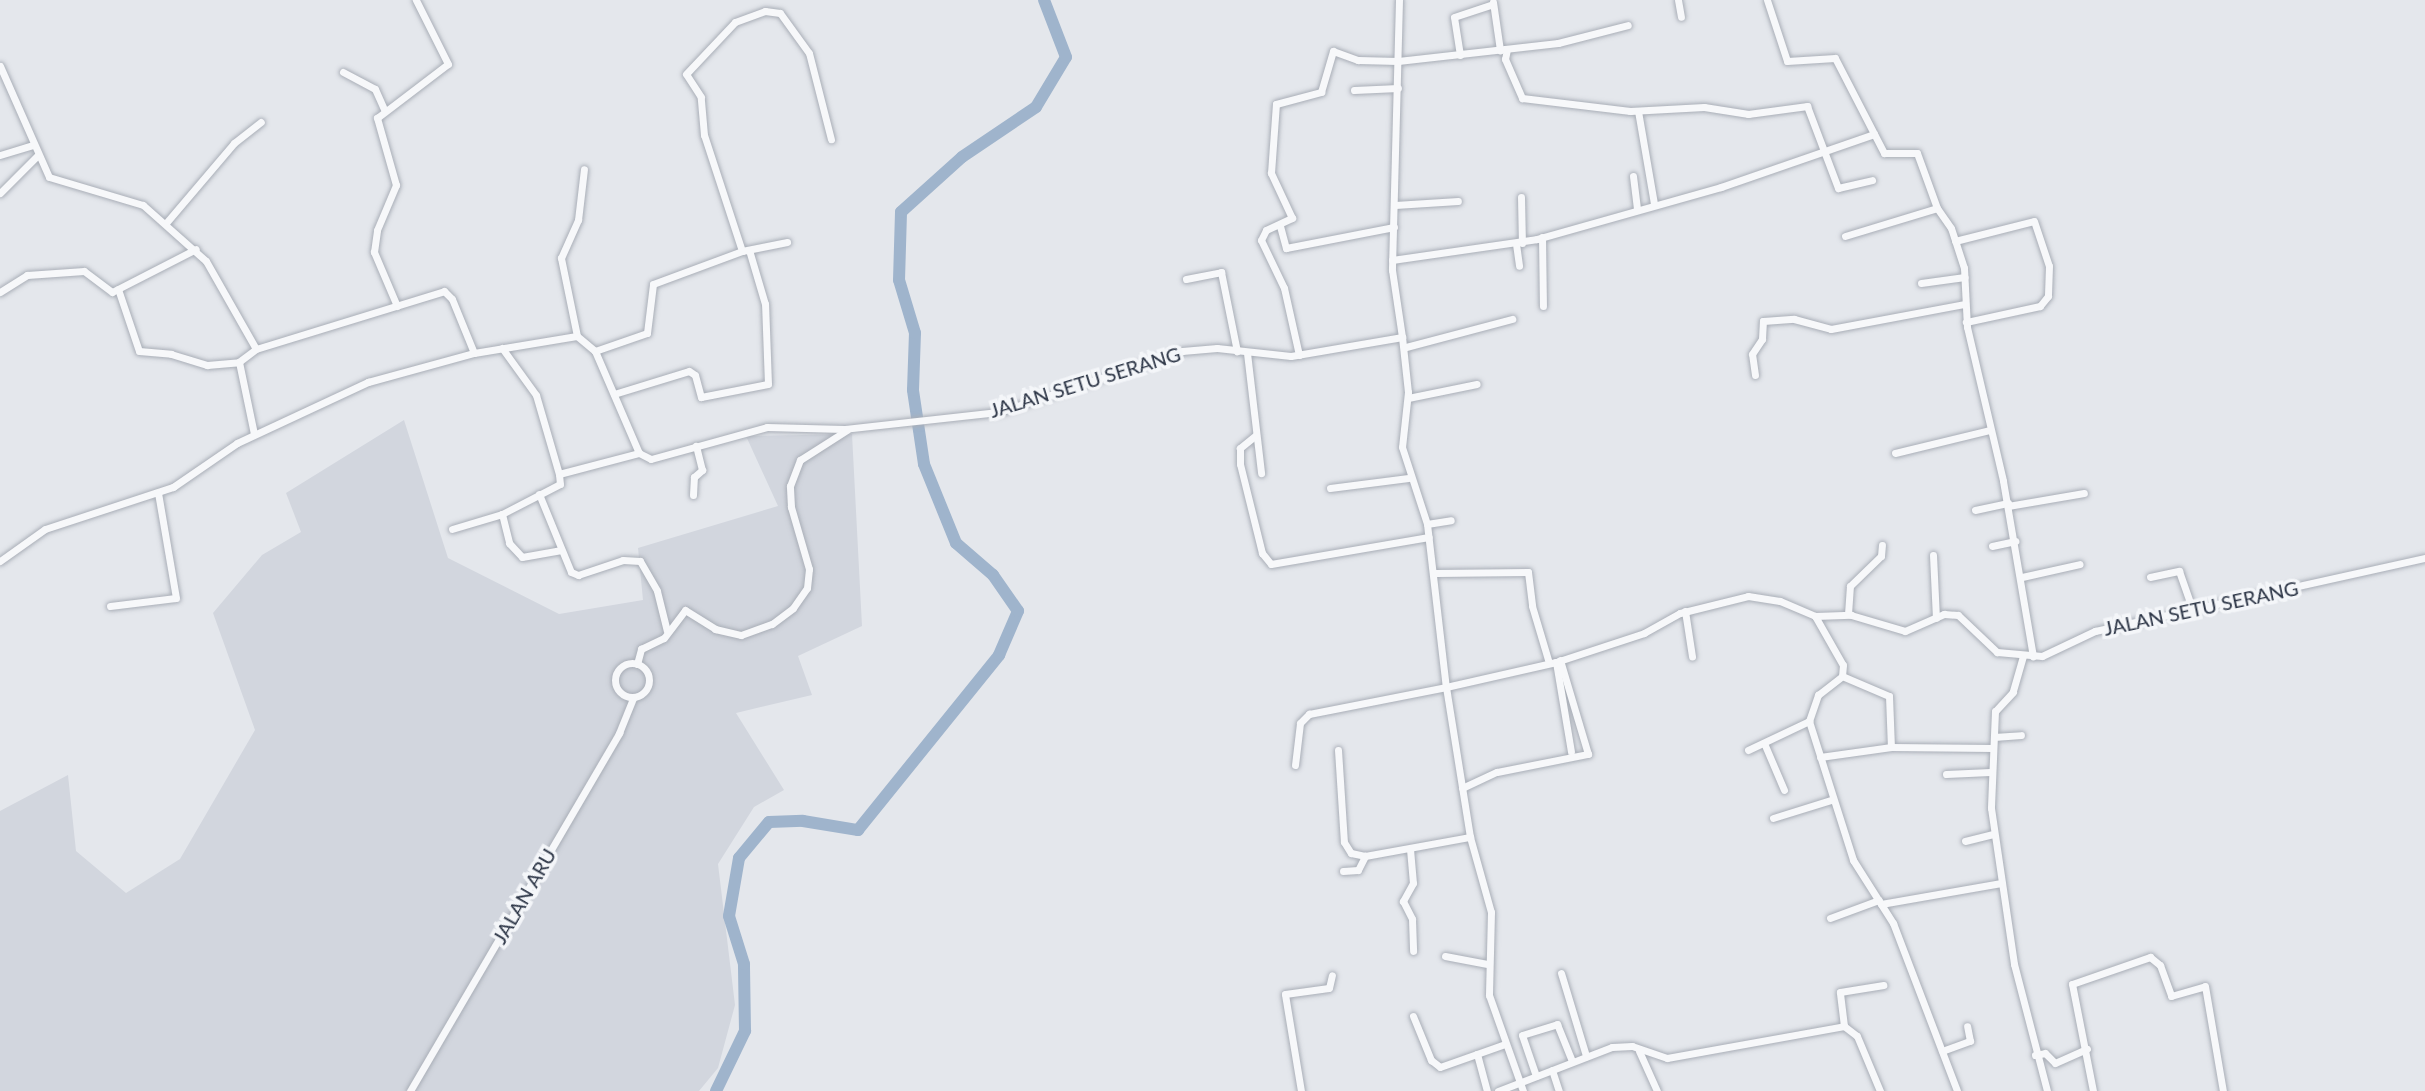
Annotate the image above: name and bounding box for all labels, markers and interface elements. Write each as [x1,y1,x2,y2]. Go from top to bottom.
street label: JALAN SETU SERANG [987,342,1183,422]
street label: JALAN SETU SERANG [2101,576,2301,640]
street label: JALAN ARU [487,844,561,948]

